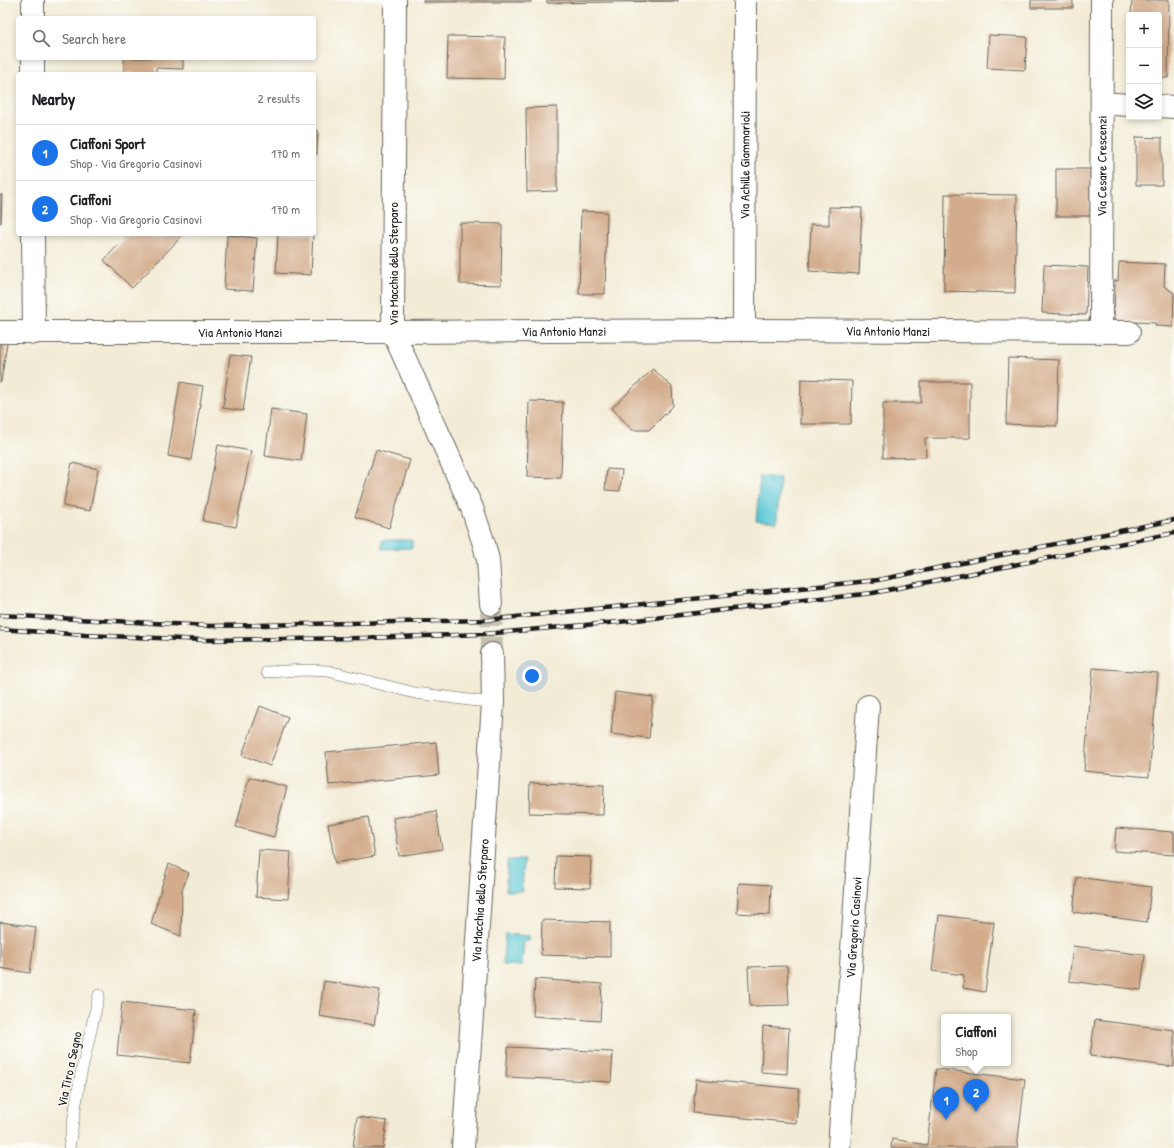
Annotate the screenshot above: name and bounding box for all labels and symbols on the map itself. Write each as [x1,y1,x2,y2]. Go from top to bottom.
street label: Via Achille Giammarioli [735,111,754,219]
street label: Via Cesare Crescenzi [1092,115,1111,217]
street label: Via Macchia dello Sterparo [384,202,402,326]
street label: Via Antonio Manzi [522,322,606,340]
street label: Via Antonio Manzi [846,322,930,340]
street label: Via Antonio Manzi [198,323,282,341]
your location [522,666,542,686]
street label: Via Macchia dello Sterparo [467,838,493,963]
street label: Via Gregorio Casinovi [841,876,866,979]
street label: Via Tiro a Segno [52,1030,86,1108]
pin: 2 [963,1079,989,1112]
pin: 1 [933,1087,959,1120]

